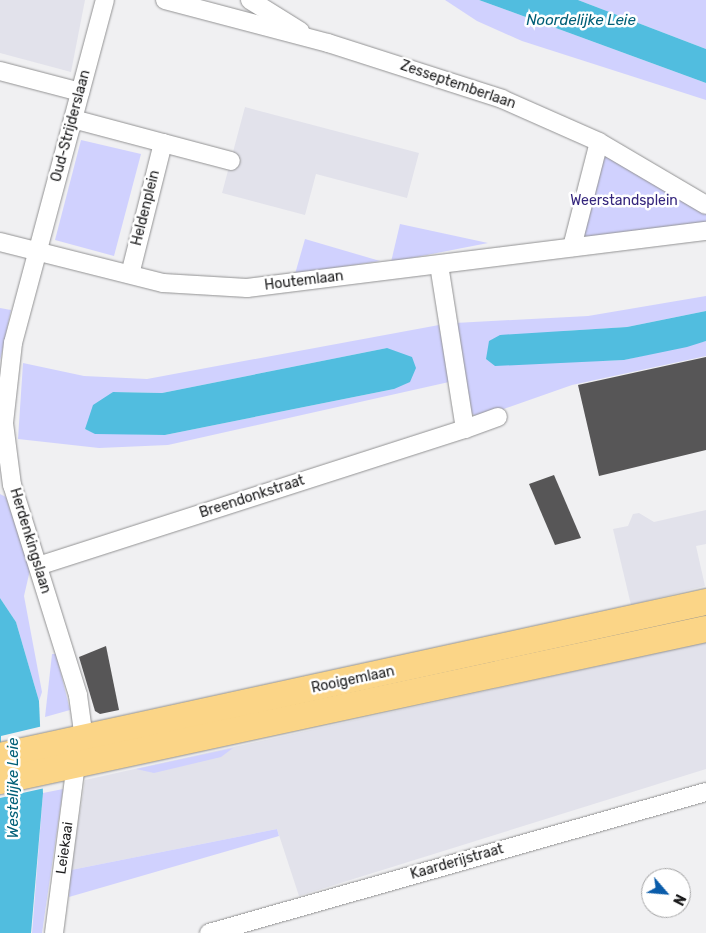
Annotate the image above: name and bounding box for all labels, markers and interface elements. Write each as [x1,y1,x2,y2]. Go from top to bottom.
water label: Noordelijke Leie [526,12,636,30]
street label: Zesseptemberlaan [398,57,518,113]
street label: Oud-Strijderslaan [48,68,94,184]
street label: Heldenplein [128,168,164,248]
park label: Weerstandsplein [570,193,678,209]
street label: Houtemlaan [263,268,345,294]
street label: Breendonkstraat [197,472,307,522]
street label: Herdenkingslaan [6,486,54,596]
street label: Rooigemlaan [310,663,396,697]
water label: Westelijke Leie [5,738,23,838]
street label: Leiekaai [53,821,77,875]
street label: Kaarderijstraat [409,841,505,883]
north arrow [641,868,691,918]
text: N [669,891,689,908]

